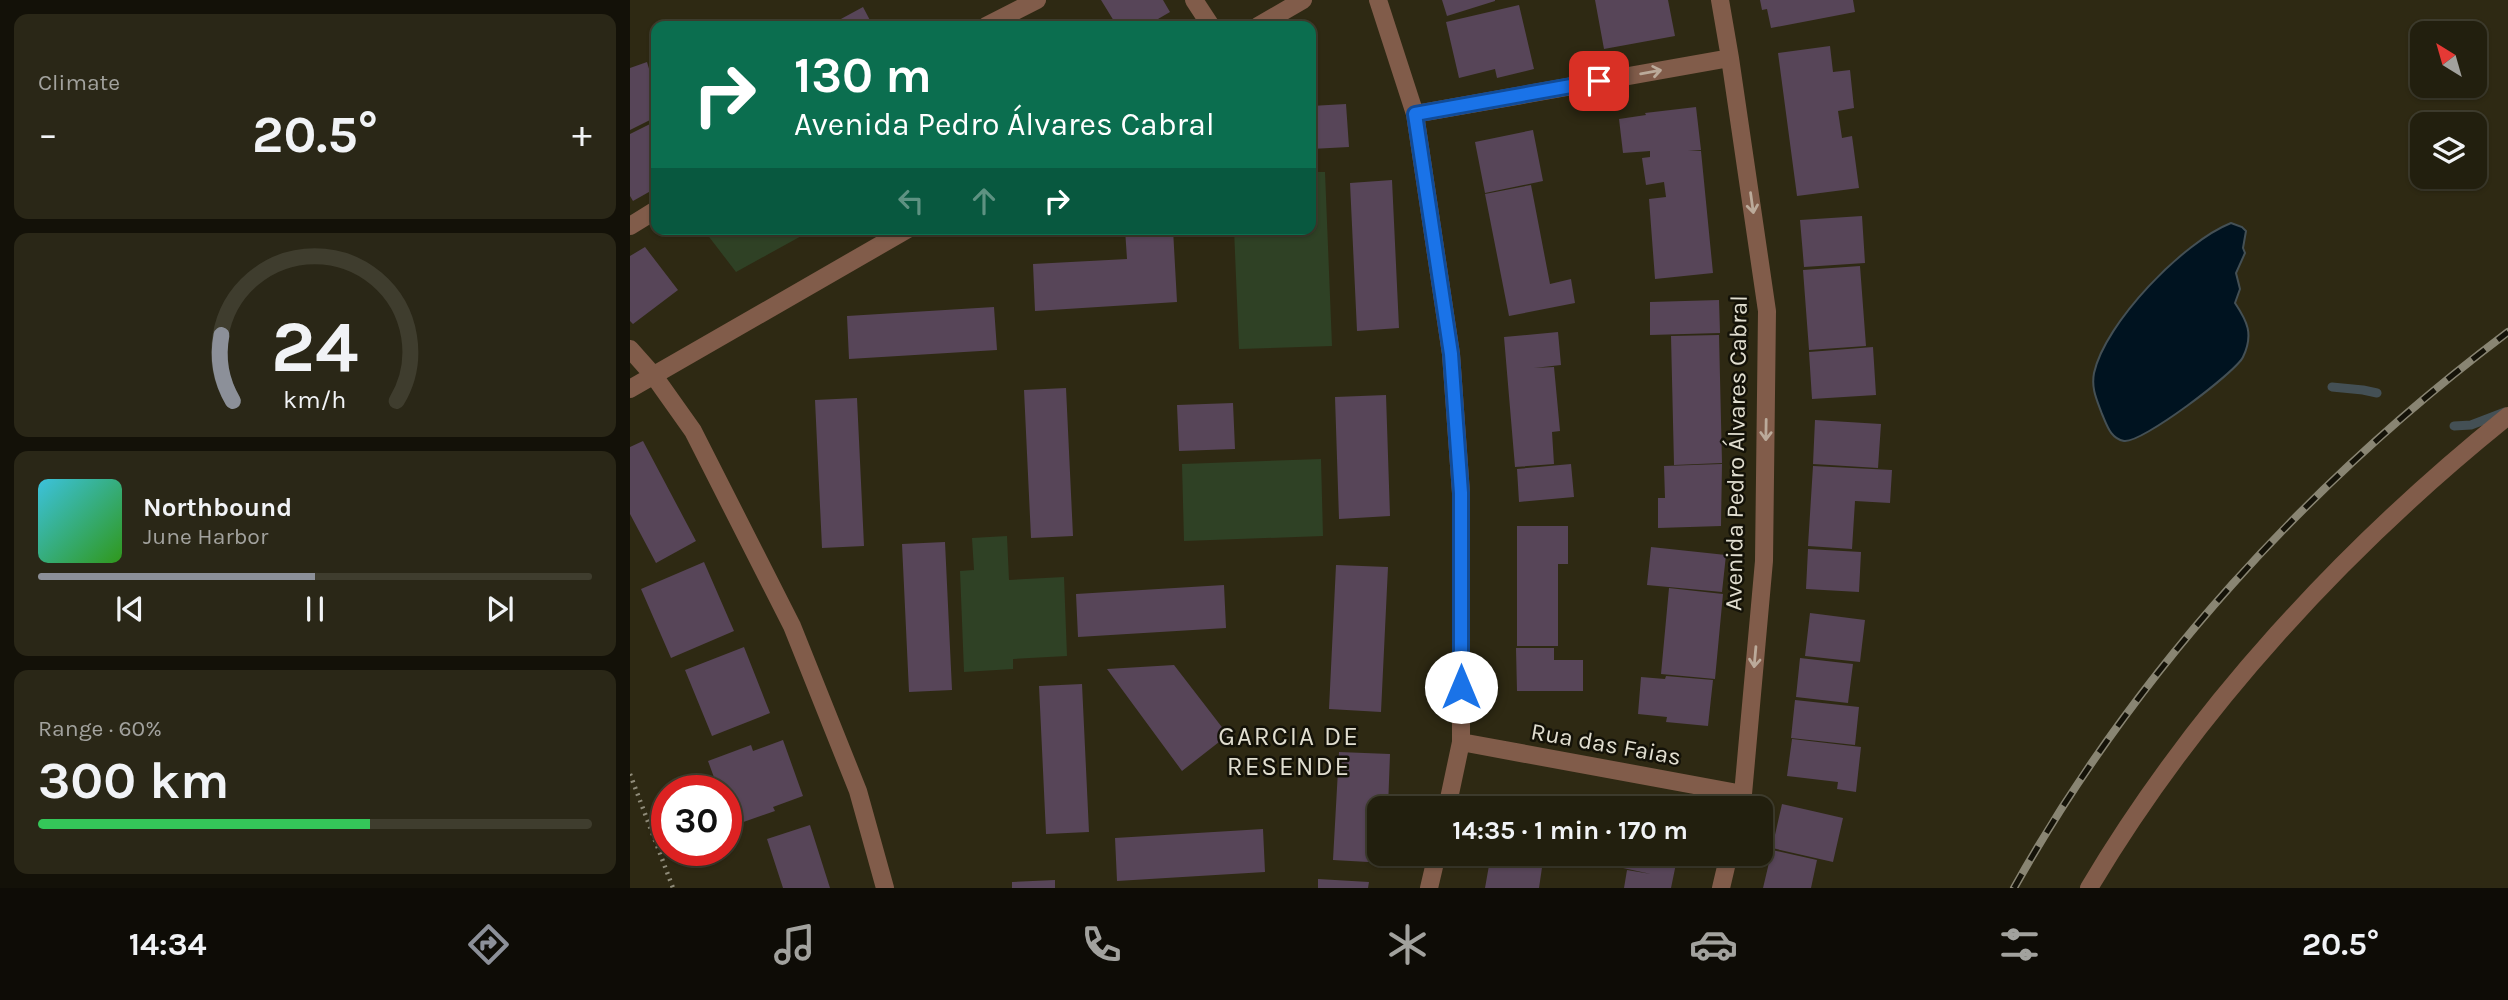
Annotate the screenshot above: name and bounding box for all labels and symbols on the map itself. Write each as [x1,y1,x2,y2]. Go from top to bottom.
north arrow [2410,21,2487,98]
pin [1569,51,1629,111]
one-way arrow [1639,64,1662,78]
one-way arrow [1745,191,1758,214]
street label: Avenida Pedro Álvares Cabral [1718,295,1753,611]
one-way arrow [1759,418,1773,441]
one-way arrow [1748,645,1761,668]
position arrow [1424,650,1498,724]
street label: Rua das Faias [1529,717,1683,771]
district label: GARCIA DE RESENDE [1218,721,1360,782]
speed limit sign: 30 [651,775,742,866]

